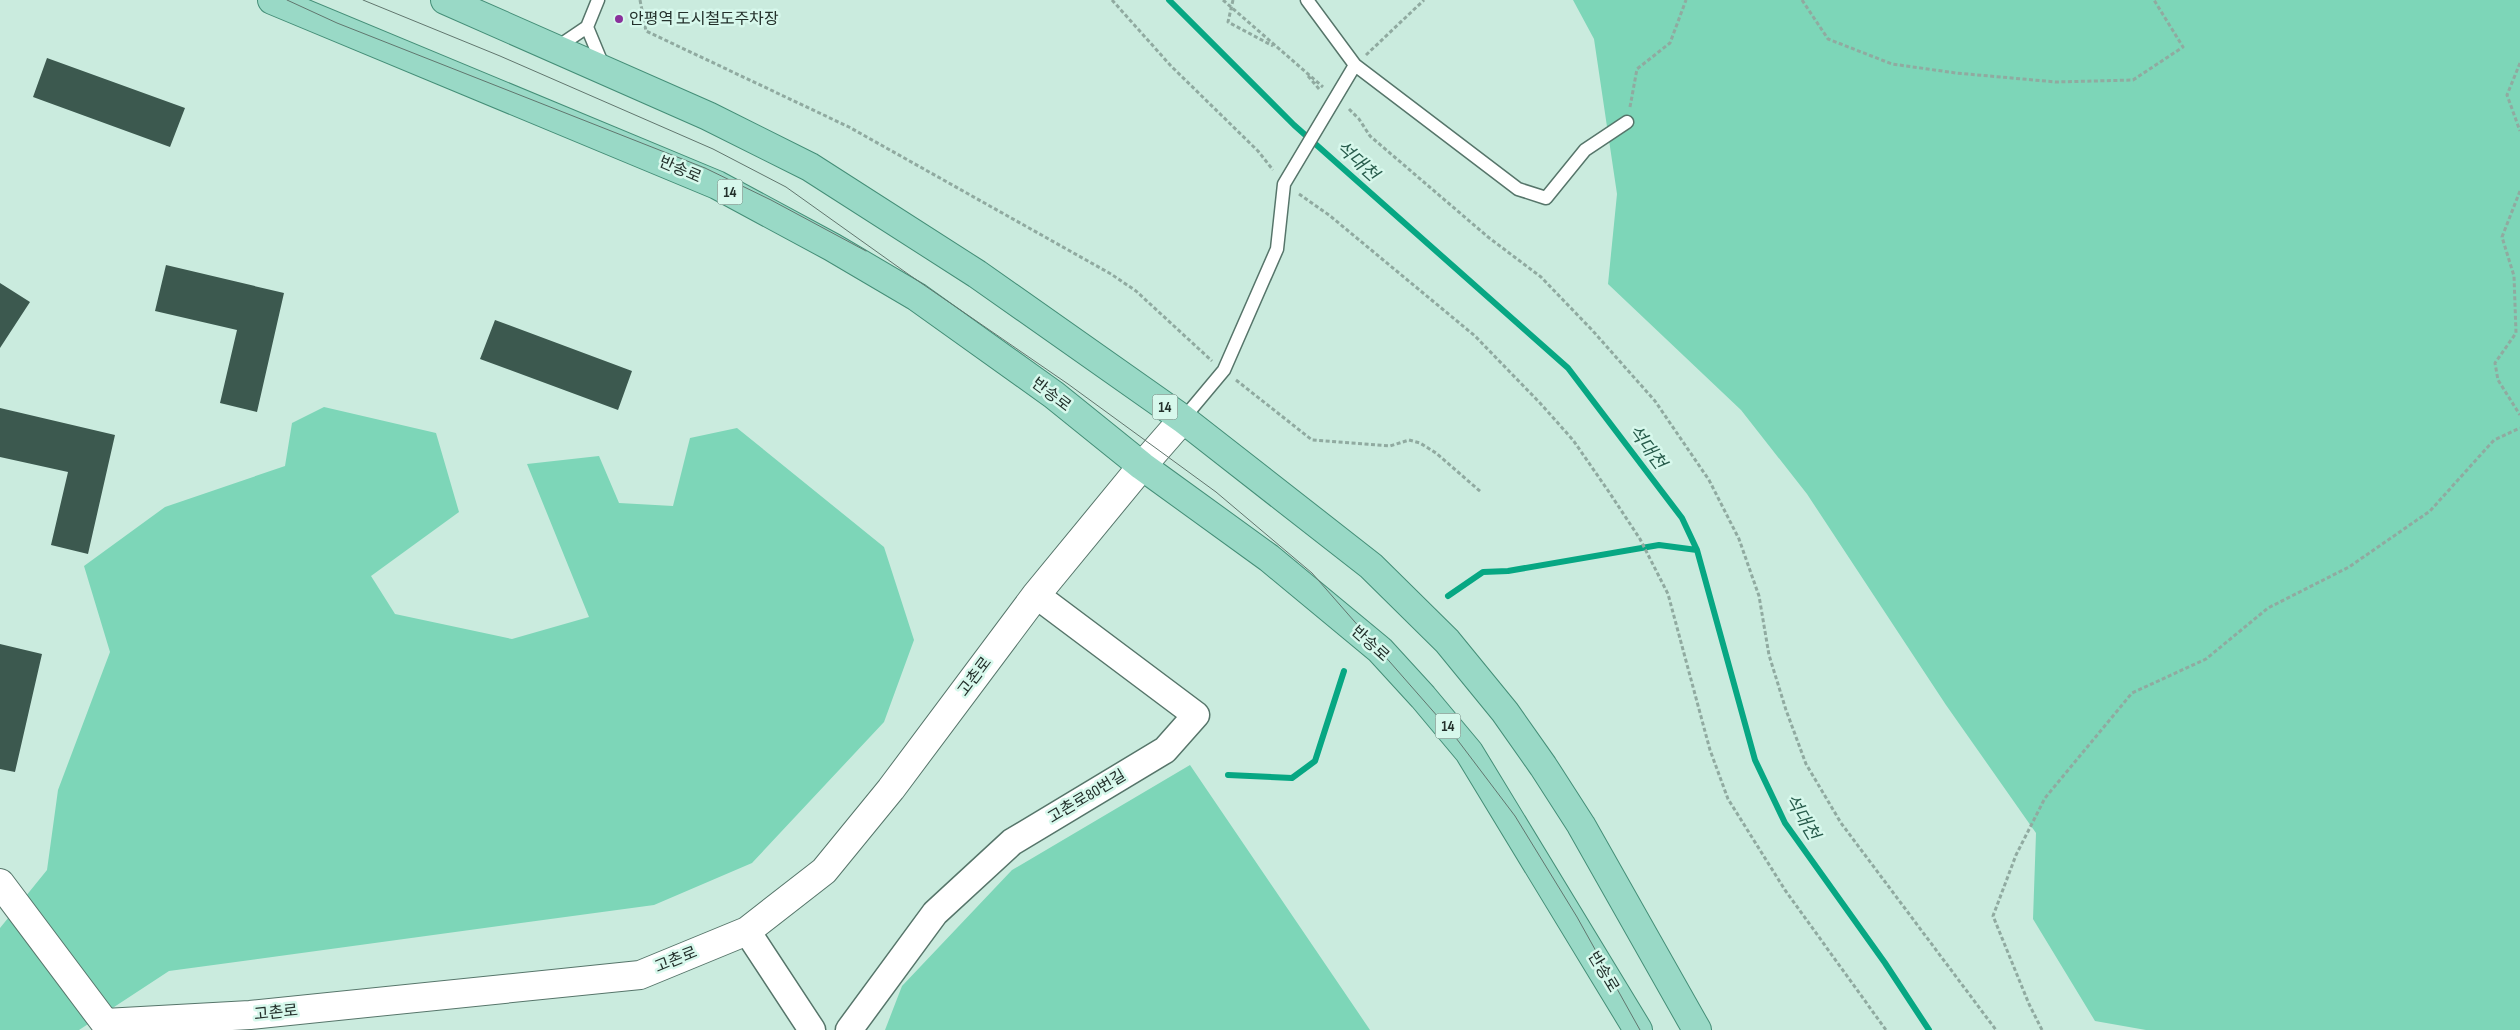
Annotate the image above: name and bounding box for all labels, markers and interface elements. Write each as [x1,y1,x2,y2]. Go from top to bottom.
place label: 안평역 도시철도주차장 [629,10,779,29]
marker: 안평역 도시철도주차장 [613,13,625,25]
water label: 석대천 [1332,137,1384,187]
street label: 반송로 [656,153,704,187]
road number: 14 [718,180,742,204]
street label: 반송로 [1028,374,1075,416]
road number: 14 [1152,394,1178,420]
water label: 석대천 [1624,421,1672,475]
street label: 반송로 [1347,622,1393,666]
street label: 고촌로 [954,653,996,700]
road number: 14 [1436,714,1460,738]
street label: 고촌로80번길 [1044,766,1130,828]
water label: 석대천 [1780,790,1825,846]
street label: 고촌로 [652,943,700,977]
street label: 반송로 [1583,948,1623,996]
street label: 고촌로 [253,1001,299,1025]

